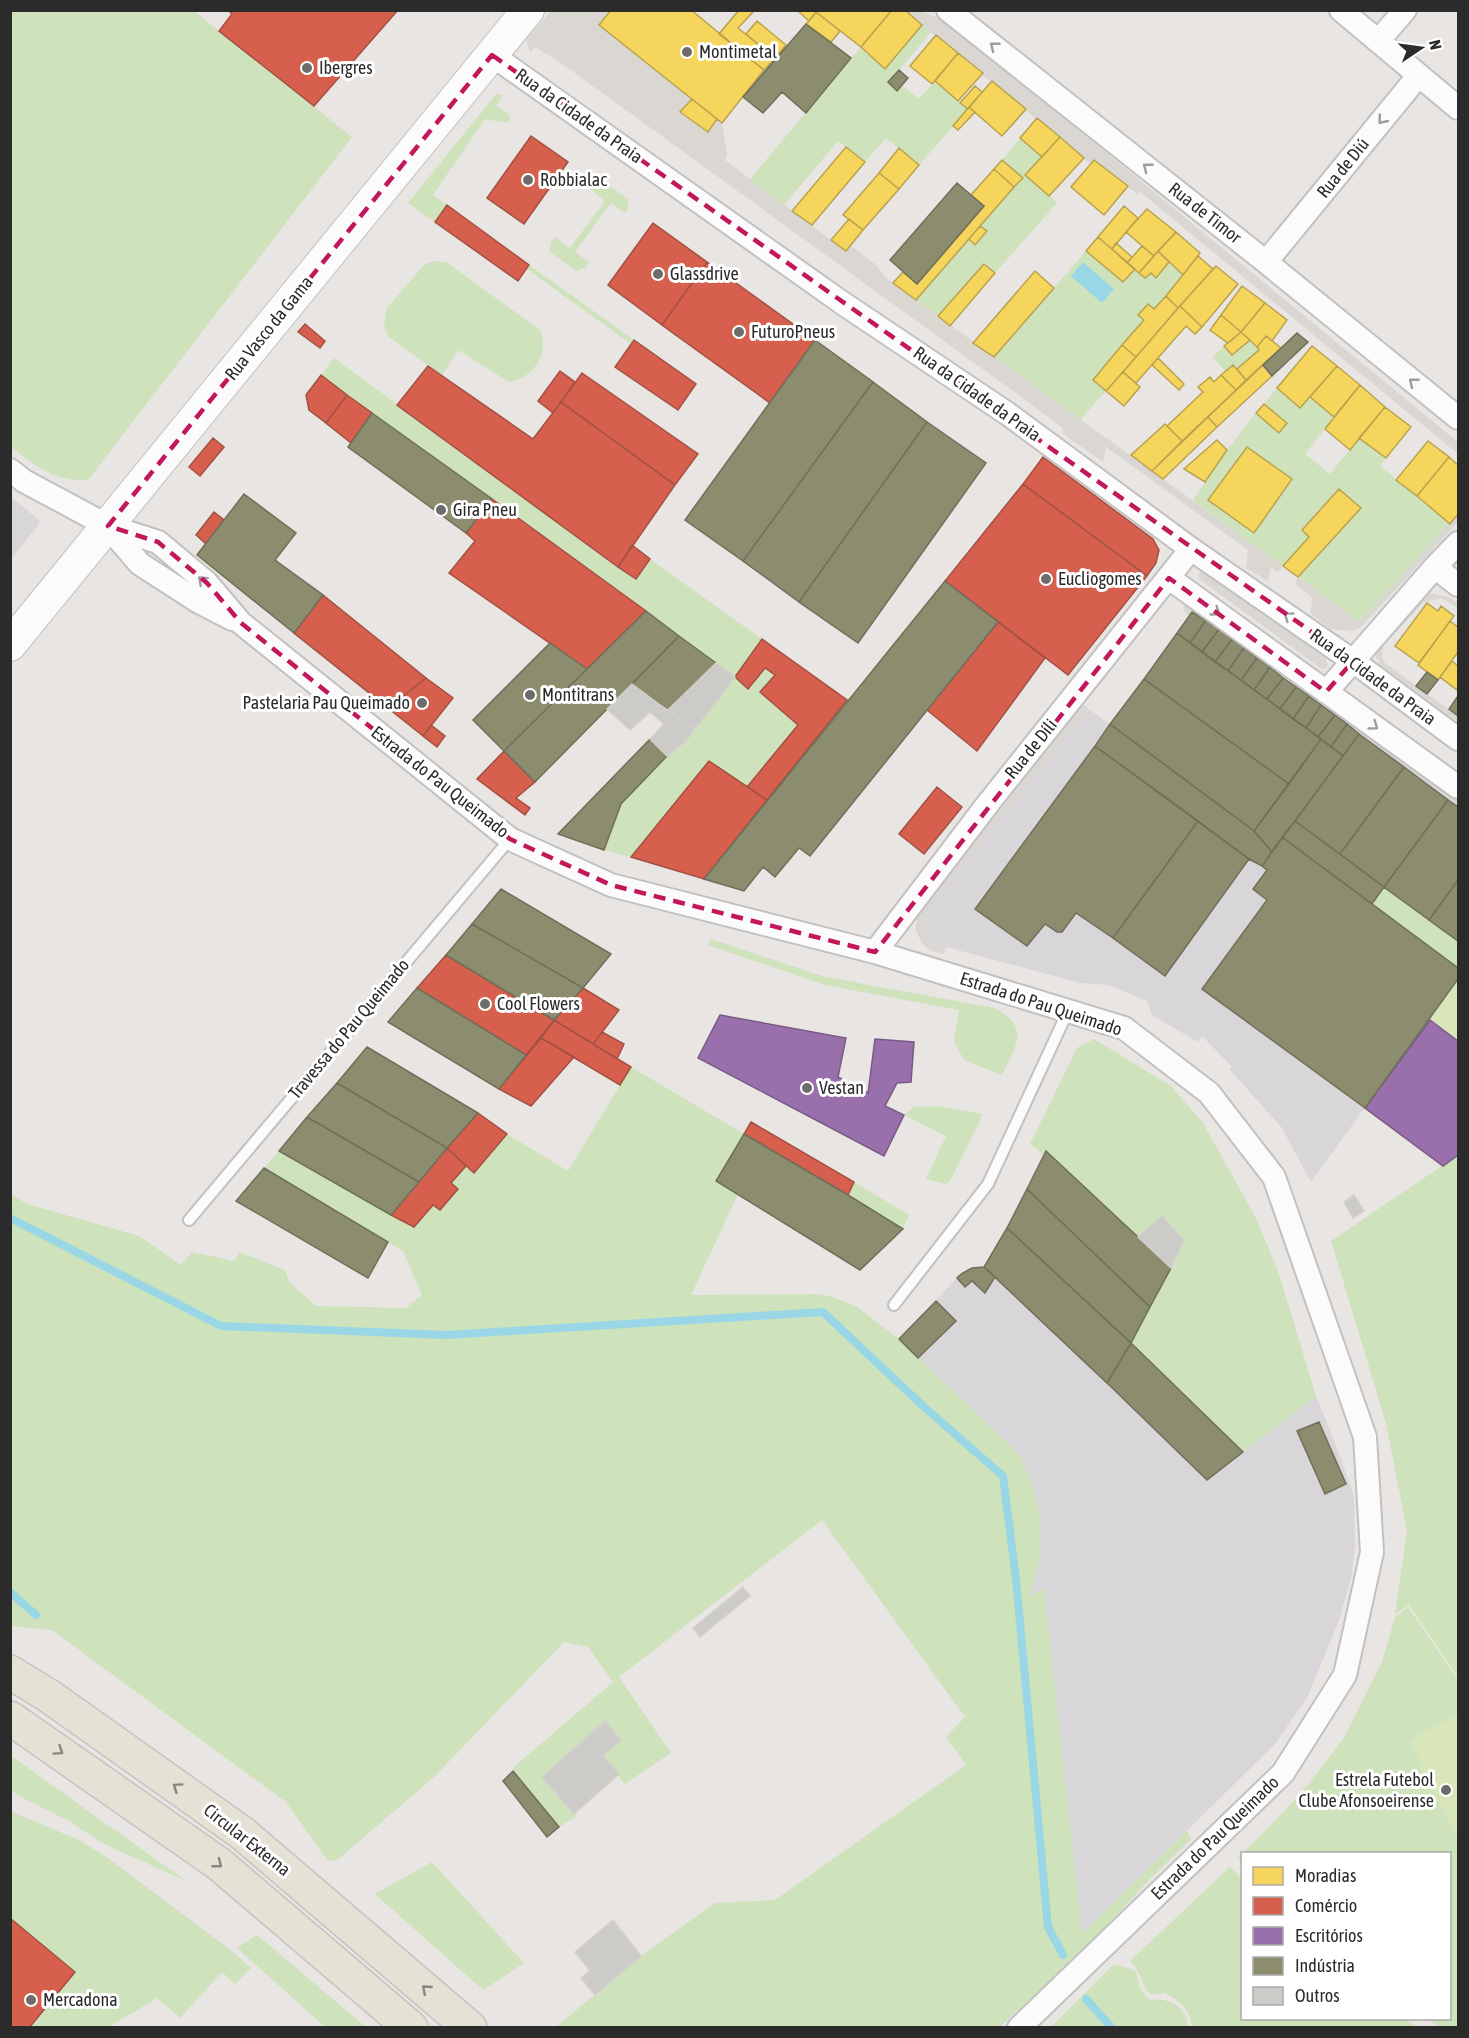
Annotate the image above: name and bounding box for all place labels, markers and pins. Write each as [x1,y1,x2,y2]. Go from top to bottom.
place label: Montimetal [699,41,777,62]
marker: Montimetal [680,45,694,59]
place label: Ibergres [319,57,373,78]
marker: Ibergres [300,61,314,75]
place label: Robbialac [540,169,607,190]
marker: Robbialac [521,173,535,187]
place label: Glassdrive [670,263,739,284]
marker: Glassdrive [651,267,665,281]
place label: FuturoPneus [751,321,835,342]
marker: FuturoPneus [732,325,746,339]
place label: Gira Pneu [453,499,517,520]
marker: Gira Pneu [434,503,448,517]
place label: Eucliogomes [1058,568,1142,589]
marker: Eucliogomes [1039,572,1053,586]
place label: Montitrans [542,684,614,705]
marker: Montitrans [523,688,537,702]
place label: Pastelaria Pau Queimado [242,692,410,713]
marker: Pastelaria Pau Queimado [415,696,429,710]
place label: Cool Flowers [497,993,580,1014]
marker: Cool Flowers [478,997,492,1011]
place label: Vestan [819,1077,864,1098]
marker: Vestan [800,1081,814,1095]
place label: Estrela Futebol Clube Afonsoeirense [1298,1769,1434,1811]
marker: Estrela Futebol Clube Afonsoeirense [1439,1783,1453,1797]
place label: Mercadona [43,1989,118,2010]
marker: Mercadona [24,1993,38,2007]

